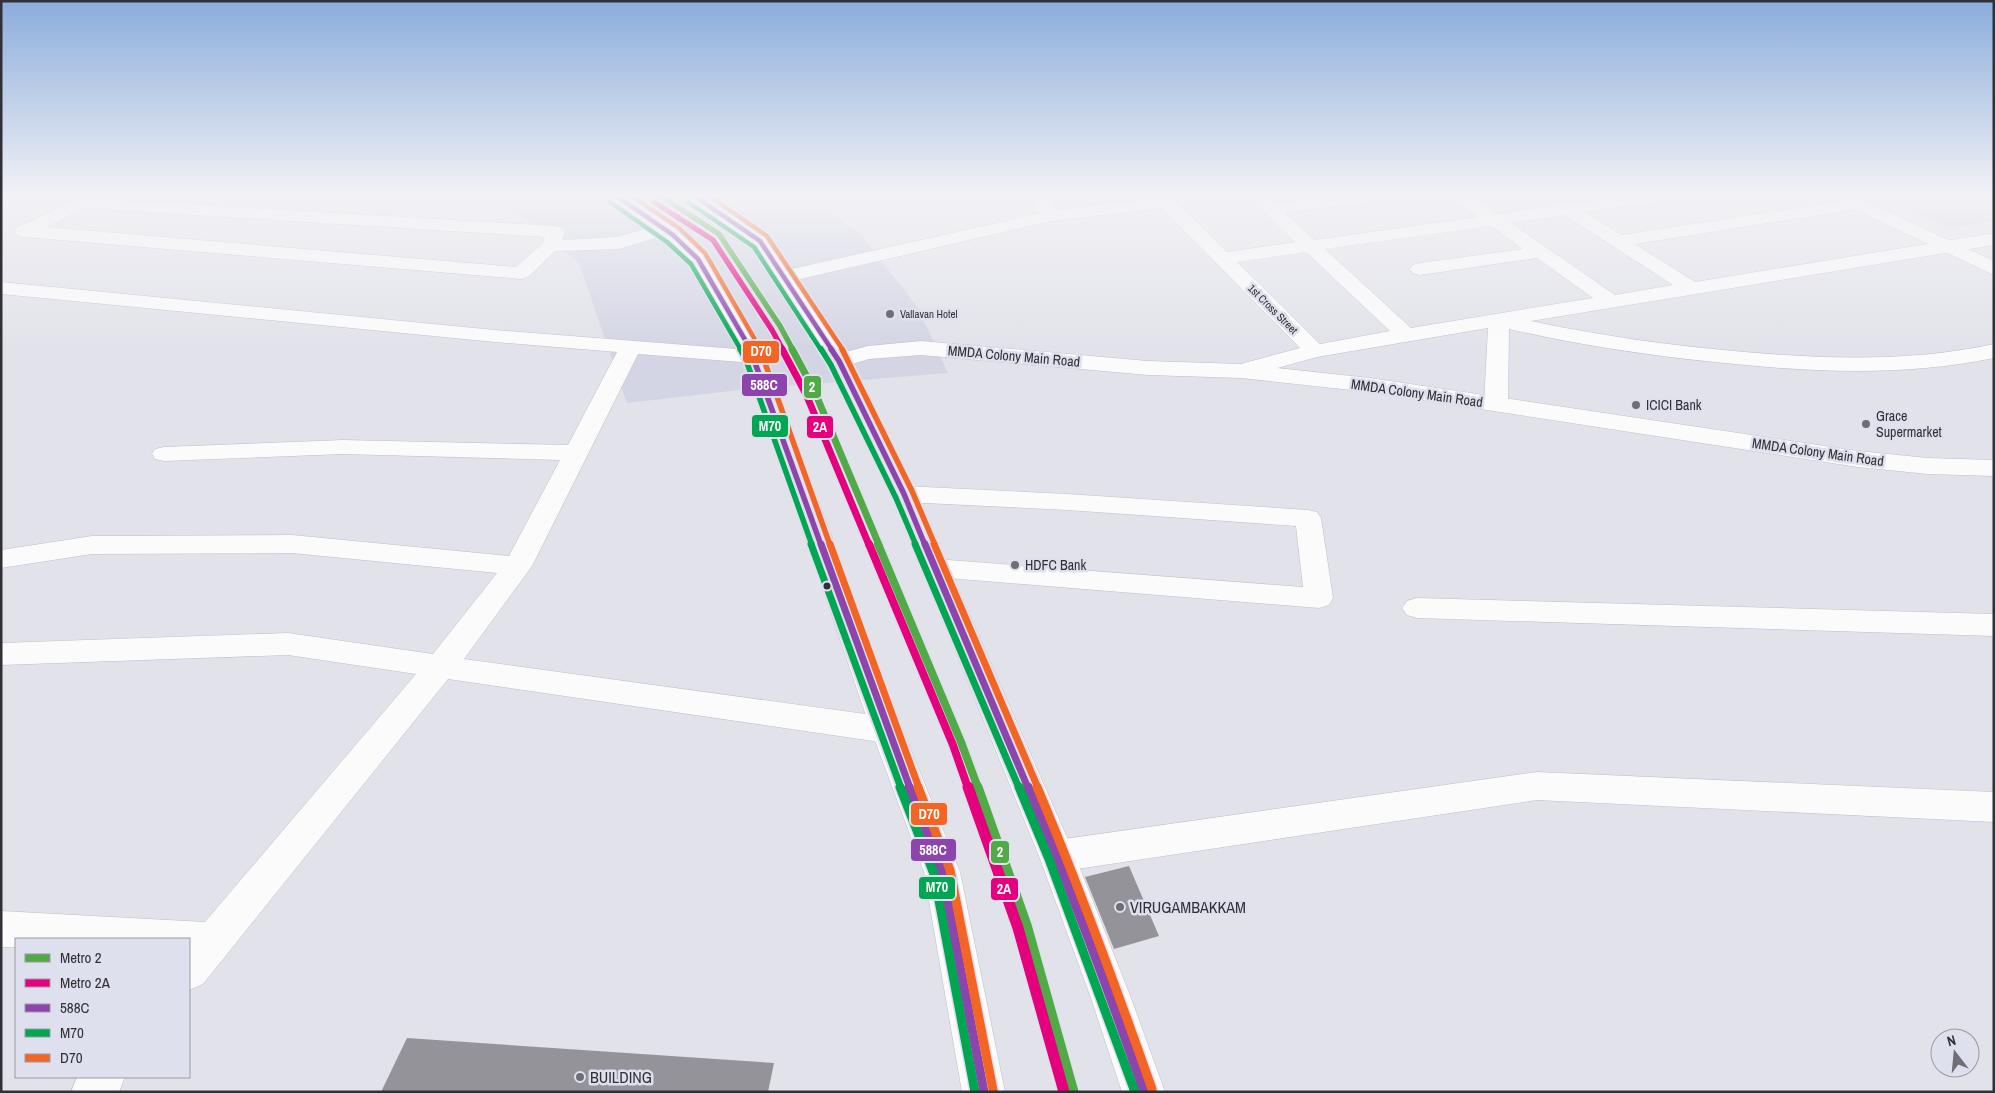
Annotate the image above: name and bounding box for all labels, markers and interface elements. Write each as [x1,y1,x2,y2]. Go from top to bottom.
street label: 1st Cross Street [1245,281,1301,337]
place label: Vallavan Hotel [900,307,958,321]
marker: Vallavan Hotel [884,308,896,320]
line badge: D70 [742,340,780,364]
street label: MMDA Colony Main Road [947,341,1081,371]
text: D70 [750,342,772,360]
line badge: 588C [741,373,788,397]
line badge: 2 [803,375,822,399]
street label: MMDA Colony Main Road [1350,375,1484,411]
text: 588C [750,376,778,394]
text: 2 [809,378,815,396]
place label: ICICI Bank [1646,396,1702,414]
marker: ICICI Bank [1630,399,1642,411]
place label: Grace Supermarket [1876,407,1942,441]
line badge: M70 [751,414,789,438]
line badge: 2A [806,415,834,439]
text: M70 [759,417,781,435]
text: 2A [813,418,828,436]
marker: Grace Supermarket [1860,418,1872,430]
street label: MMDA Colony Main Road [1751,434,1885,470]
place label: HDFC Bank [1025,556,1086,574]
marker: HDFC Bank [1009,559,1021,571]
unlabelled marker [822,581,832,591]
line badge: D70 [910,802,948,826]
text: D70 [918,805,940,823]
line badge: 588C [910,838,957,862]
line badge: 2 [990,840,1010,864]
text: 588C [919,841,947,859]
text: 2 [997,843,1003,861]
line badge: M70 [918,876,956,900]
line badge: 2A [990,877,1019,901]
text: M70 [926,878,948,896]
text: 2A [997,880,1012,898]
place label: VIRUGAMBAKKAM [1130,896,1246,918]
marker: VIRUGAMBAKKAM [1114,901,1126,913]
legend [15,938,190,1078]
text: Metro 2 [60,947,102,968]
text: Metro 2A [60,972,111,993]
text: 588C [60,997,90,1018]
text: M70 [60,1022,84,1043]
north arrow [1930,1028,1980,1078]
text: N [1945,1031,1958,1050]
text: D70 [60,1047,83,1068]
place label: BUILDING [590,1066,652,1088]
marker: BUILDING [574,1071,586,1083]

